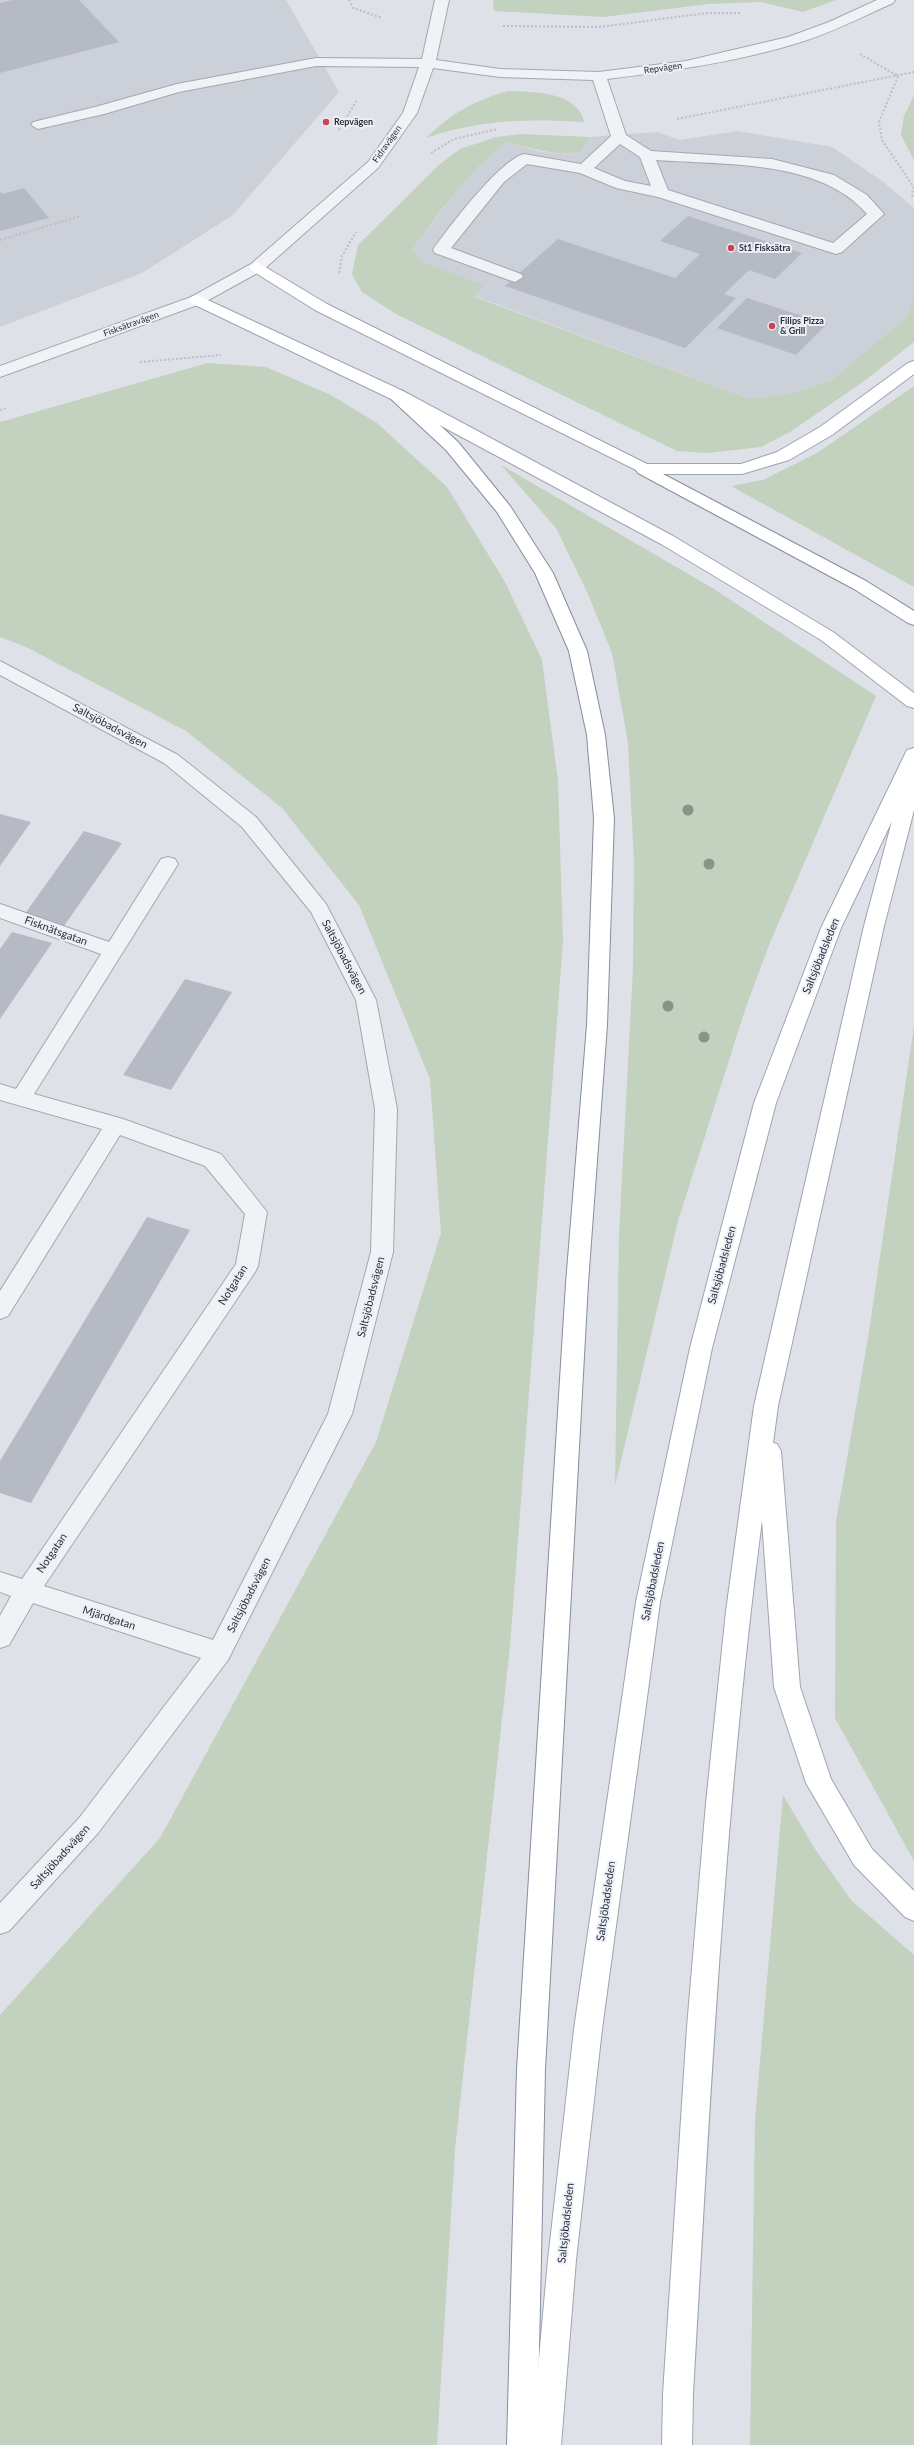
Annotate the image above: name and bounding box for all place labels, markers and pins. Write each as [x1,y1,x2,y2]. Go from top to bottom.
marker: Repvägen [321,117,331,127]
place label: Repvägen [334,117,373,127]
marker: St1 Fisksätra [726,243,736,253]
place label: St1 Fisksätra [739,243,790,253]
place label: Filips Pizza & Grill [780,316,824,337]
marker: Filips Pizza & Grill [767,321,777,331]

